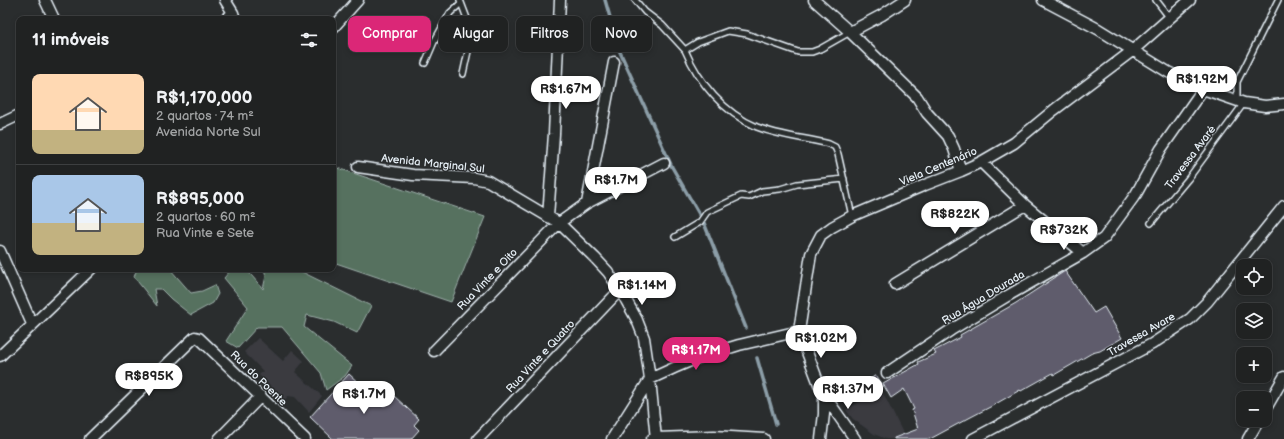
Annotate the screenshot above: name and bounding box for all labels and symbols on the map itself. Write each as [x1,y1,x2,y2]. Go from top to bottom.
pin: R$1.92M [1165,66,1239,100]
pin: R$1.67M [529,76,603,110]
street label: Travessa Avaré [1162,123,1219,192]
street label: Viela Centenário [898,144,979,189]
street label: Avenida Marginal Sul [381,152,485,175]
pin: R$1.7M [583,167,649,201]
pin: R$822K [922,201,988,235]
pin: R$732K [1031,217,1097,251]
street label: Rua Vinte e Oito [455,246,520,313]
street label: Rua Água Dourada [939,267,1027,327]
pin: R$1.14M [605,272,679,306]
street label: Travessa Avare [1105,310,1178,359]
street label: Rua Vinte e Quatro [503,317,577,395]
pin: R$1.02M [784,325,858,359]
pin: R$1.17M [659,337,733,371]
street label: Rua do Poente [228,348,290,409]
pin: R$895K [116,363,182,397]
pin: R$1.37M [811,376,885,410]
pin: R$1.7M [331,381,397,415]

